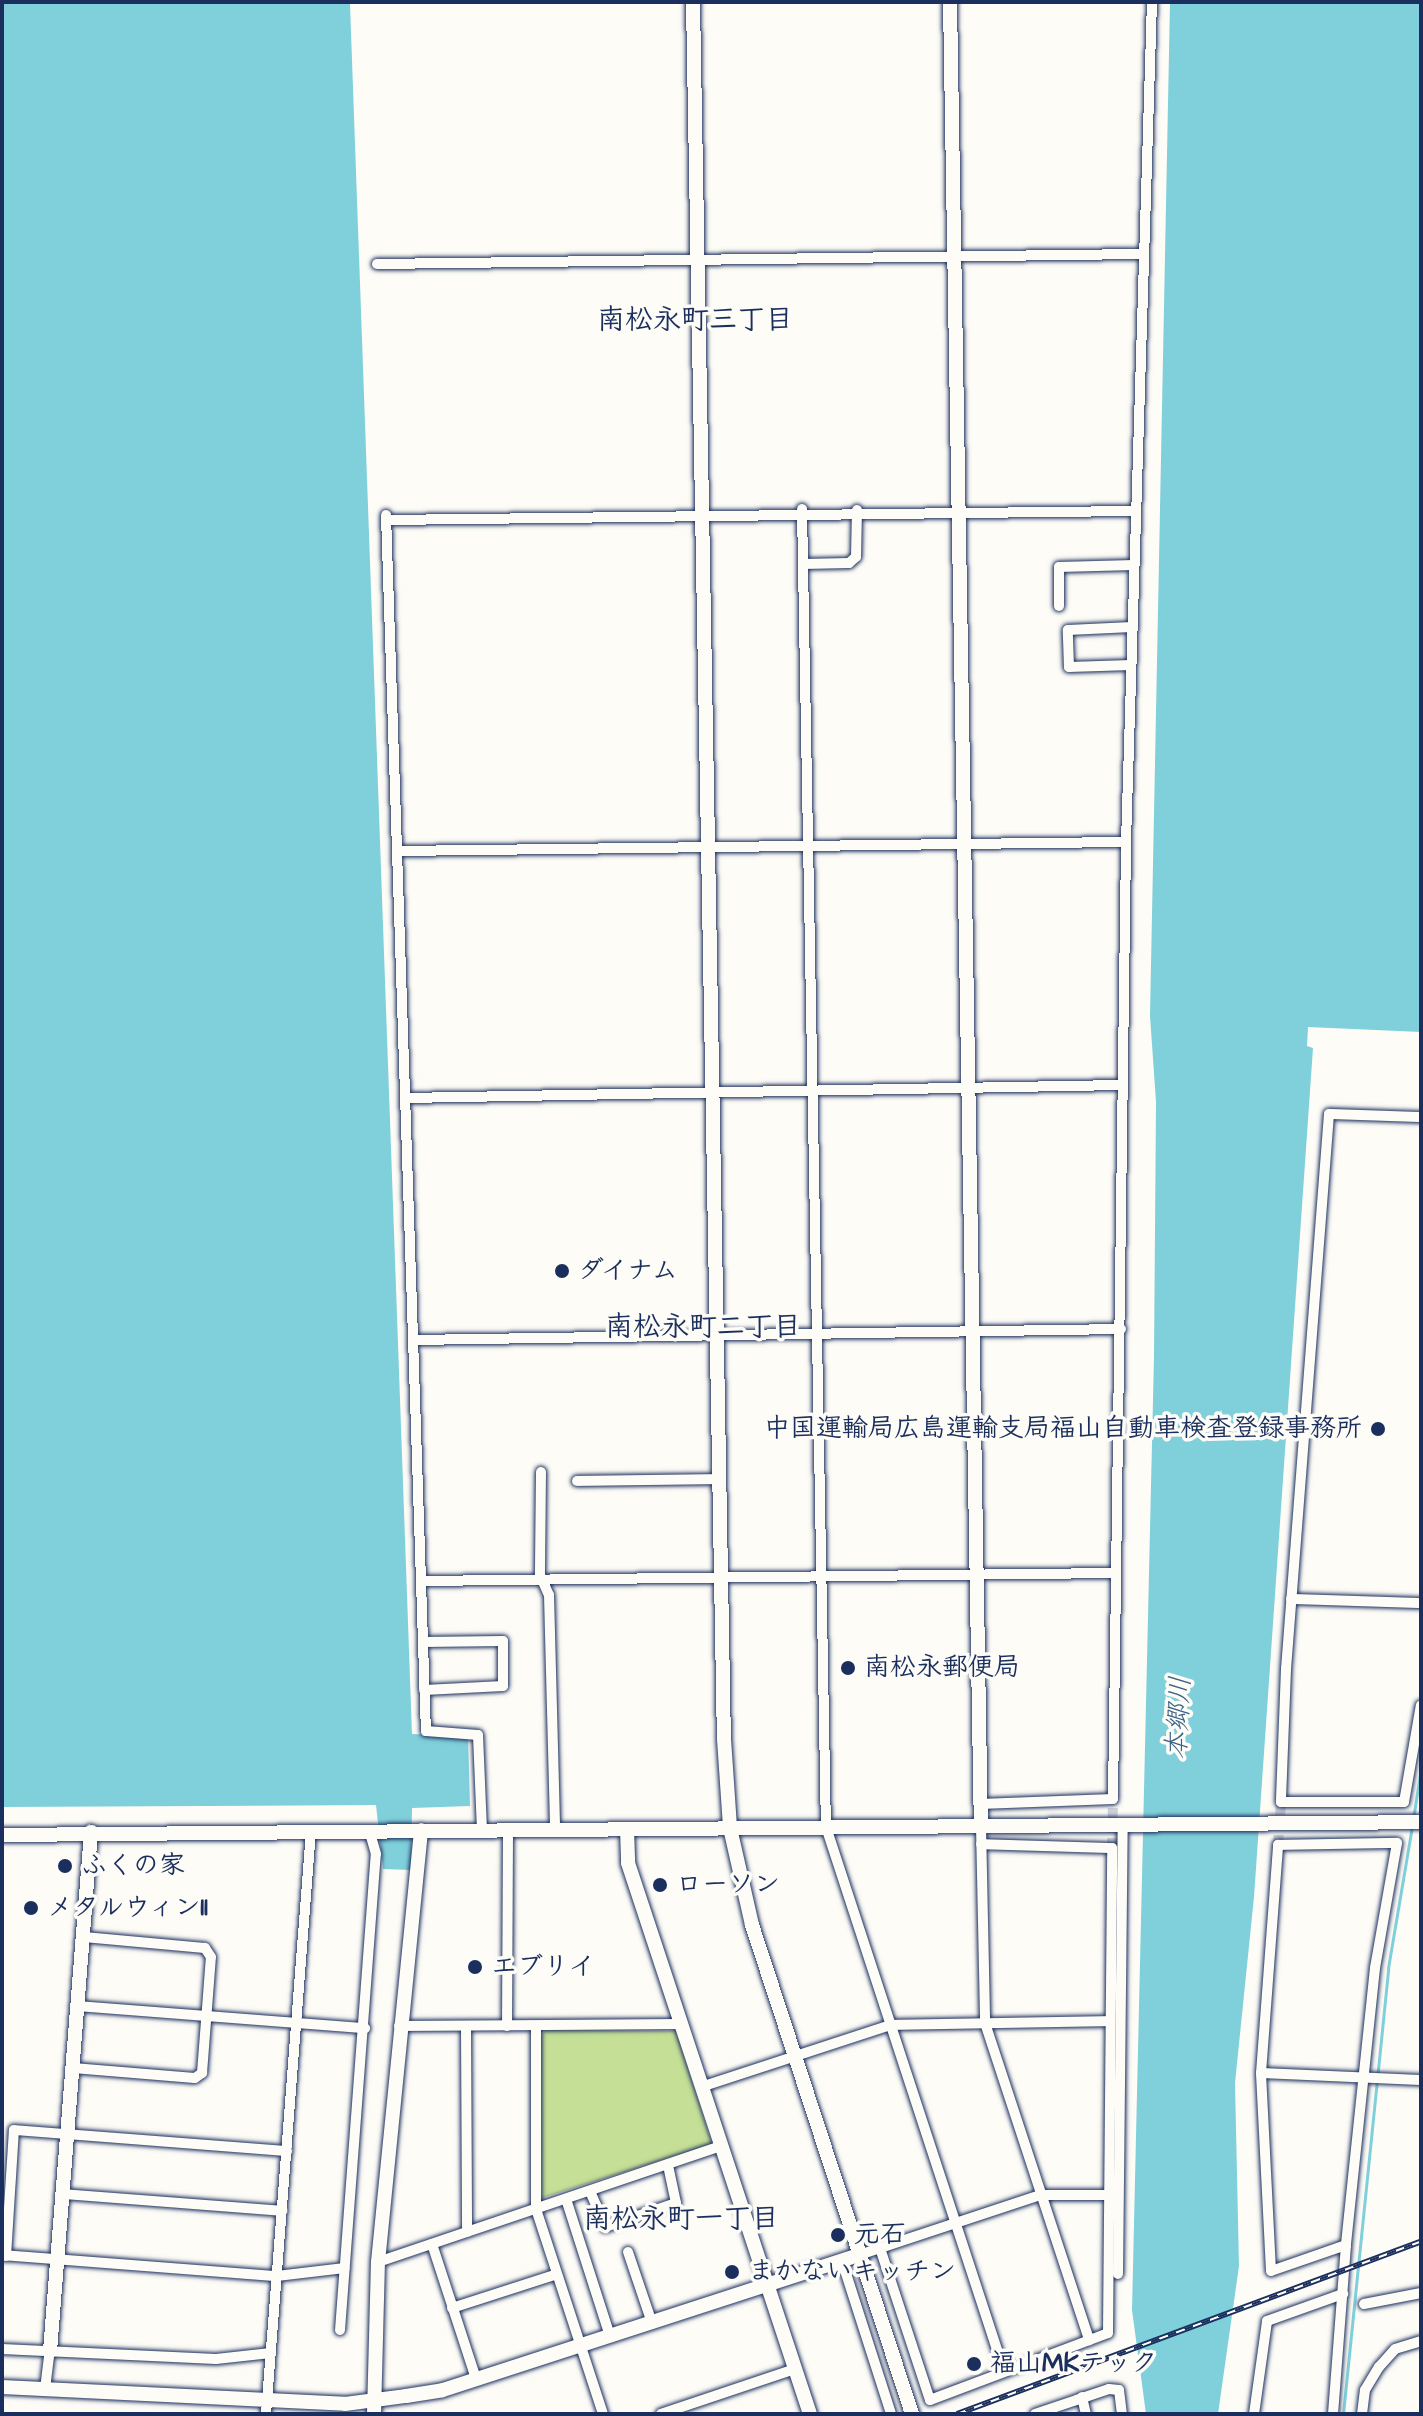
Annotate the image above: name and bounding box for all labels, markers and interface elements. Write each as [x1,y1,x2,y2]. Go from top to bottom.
district label: 南松永町三丁目 [597,303,793,337]
place label: ダイナム [578,1255,682,1287]
marker: ダイナム [553,1262,571,1280]
district label: 南松永町二丁目 [605,1310,801,1344]
place label: 中国運輸局広島運輸支局福山自動車検査登録事務所 [764,1413,1362,1445]
marker: 中国運輸局広島運輸支局福山自動車検査登録事務所 [1369,1420,1387,1438]
place label: 南松永郵便局 [864,1652,1020,1684]
marker: 南松永郵便局 [839,1659,857,1677]
water label: 本郷川 [1160,1675,1198,1761]
place label: ふくの家 [81,1850,185,1882]
marker: ふくの家 [56,1857,74,1875]
place label: ローソン [676,1869,780,1901]
marker: ローソン [651,1876,669,1894]
place label: メタルウィンII [47,1892,211,1924]
marker: メタルウィンII [22,1899,40,1917]
place label: エブリイ [491,1951,595,1983]
marker: エブリイ [466,1958,484,1976]
district label: 南松永町一丁目 [583,2202,779,2236]
place label: 元石 [854,2219,906,2251]
marker: 元石 [829,2226,847,2244]
place label: まかないキッチン [748,2256,956,2288]
marker: まかないキッチン [723,2263,741,2281]
place label: 福山MKテック [990,2348,1157,2380]
marker: 福山MKテック [965,2355,983,2373]

